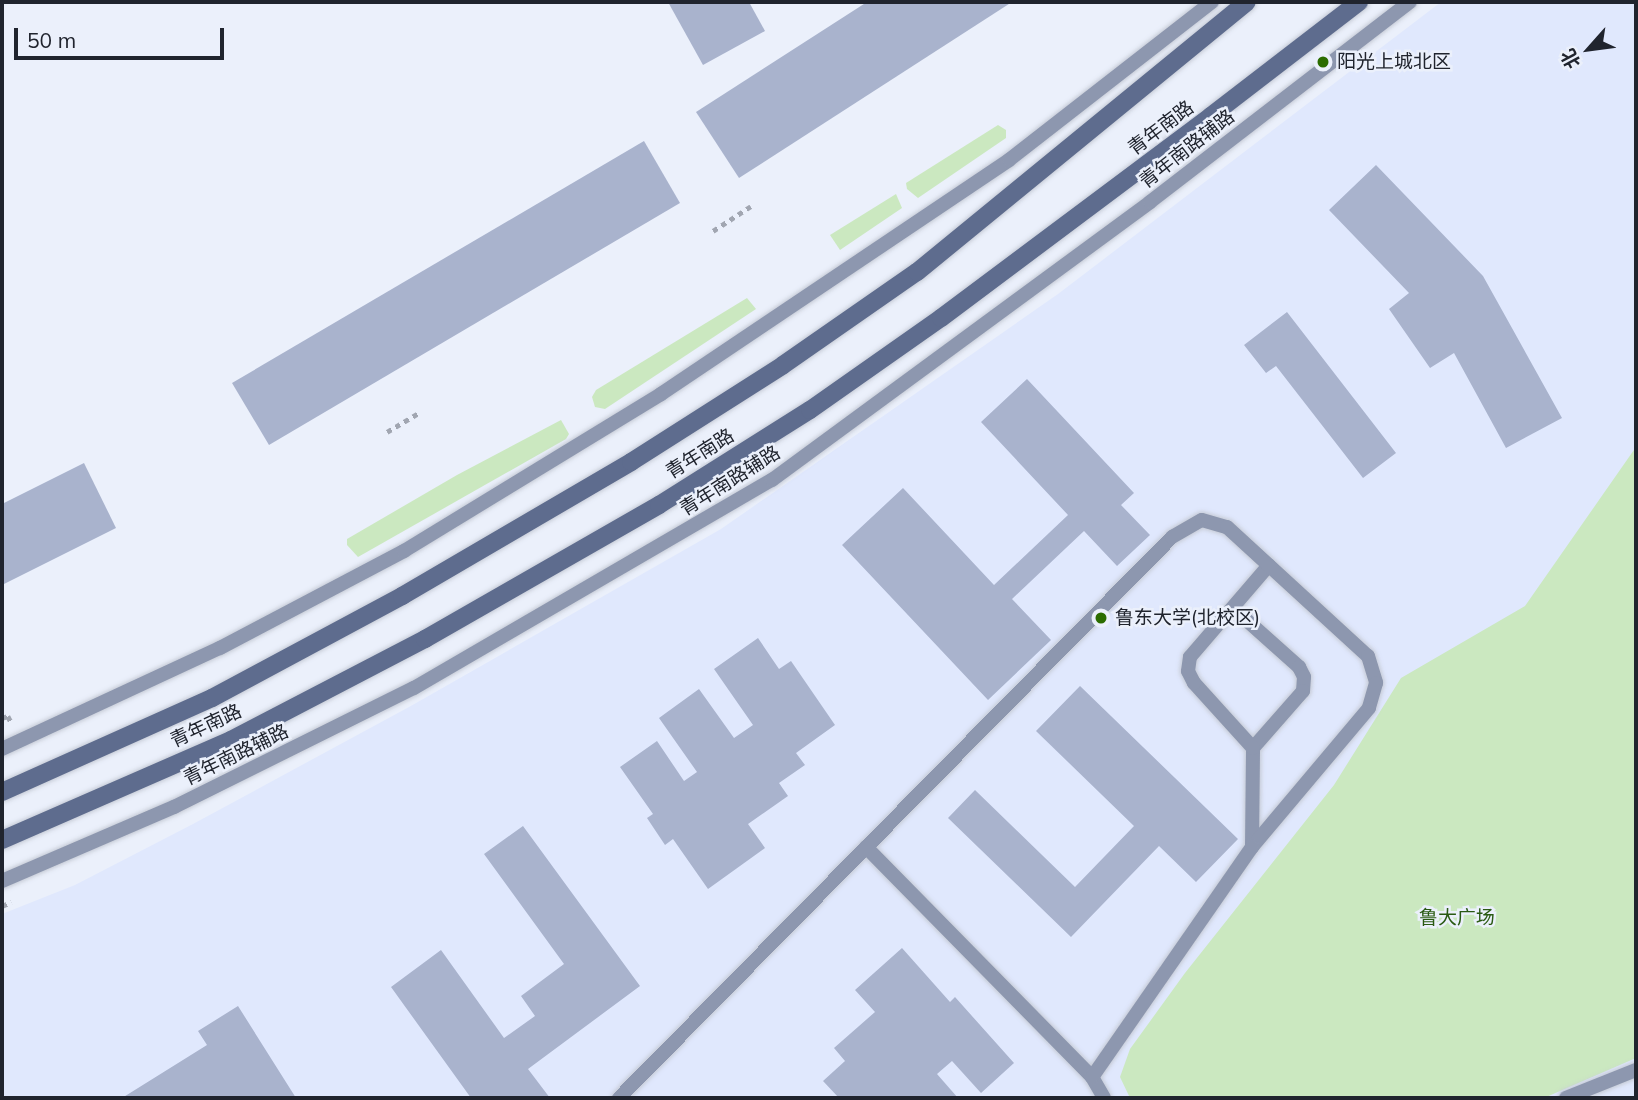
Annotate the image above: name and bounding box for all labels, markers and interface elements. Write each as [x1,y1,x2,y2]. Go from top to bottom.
scale bar [18,14,228,58]
north arrow [1554,14,1624,84]
text: 50 m [27,27,76,53]
text: 北 [1555,45,1586,73]
place label: 阳光上城北区 [1337,51,1451,73]
marker: 阳光上城北区 [1315,54,1331,70]
street label: 青年南路 [1124,96,1198,160]
street label: 青年南路辅路 [1135,105,1239,193]
street label: 青年南路 [662,424,738,484]
street label: 青年南路辅路 [676,441,784,521]
place label: 鲁东大学(北校区) [1115,607,1260,629]
marker: 鲁东大学(北校区) [1093,610,1109,626]
street label: 青年南路 [167,700,245,752]
street label: 青年南路辅路 [180,720,292,790]
park label: 鲁大广场 [1419,907,1495,929]

